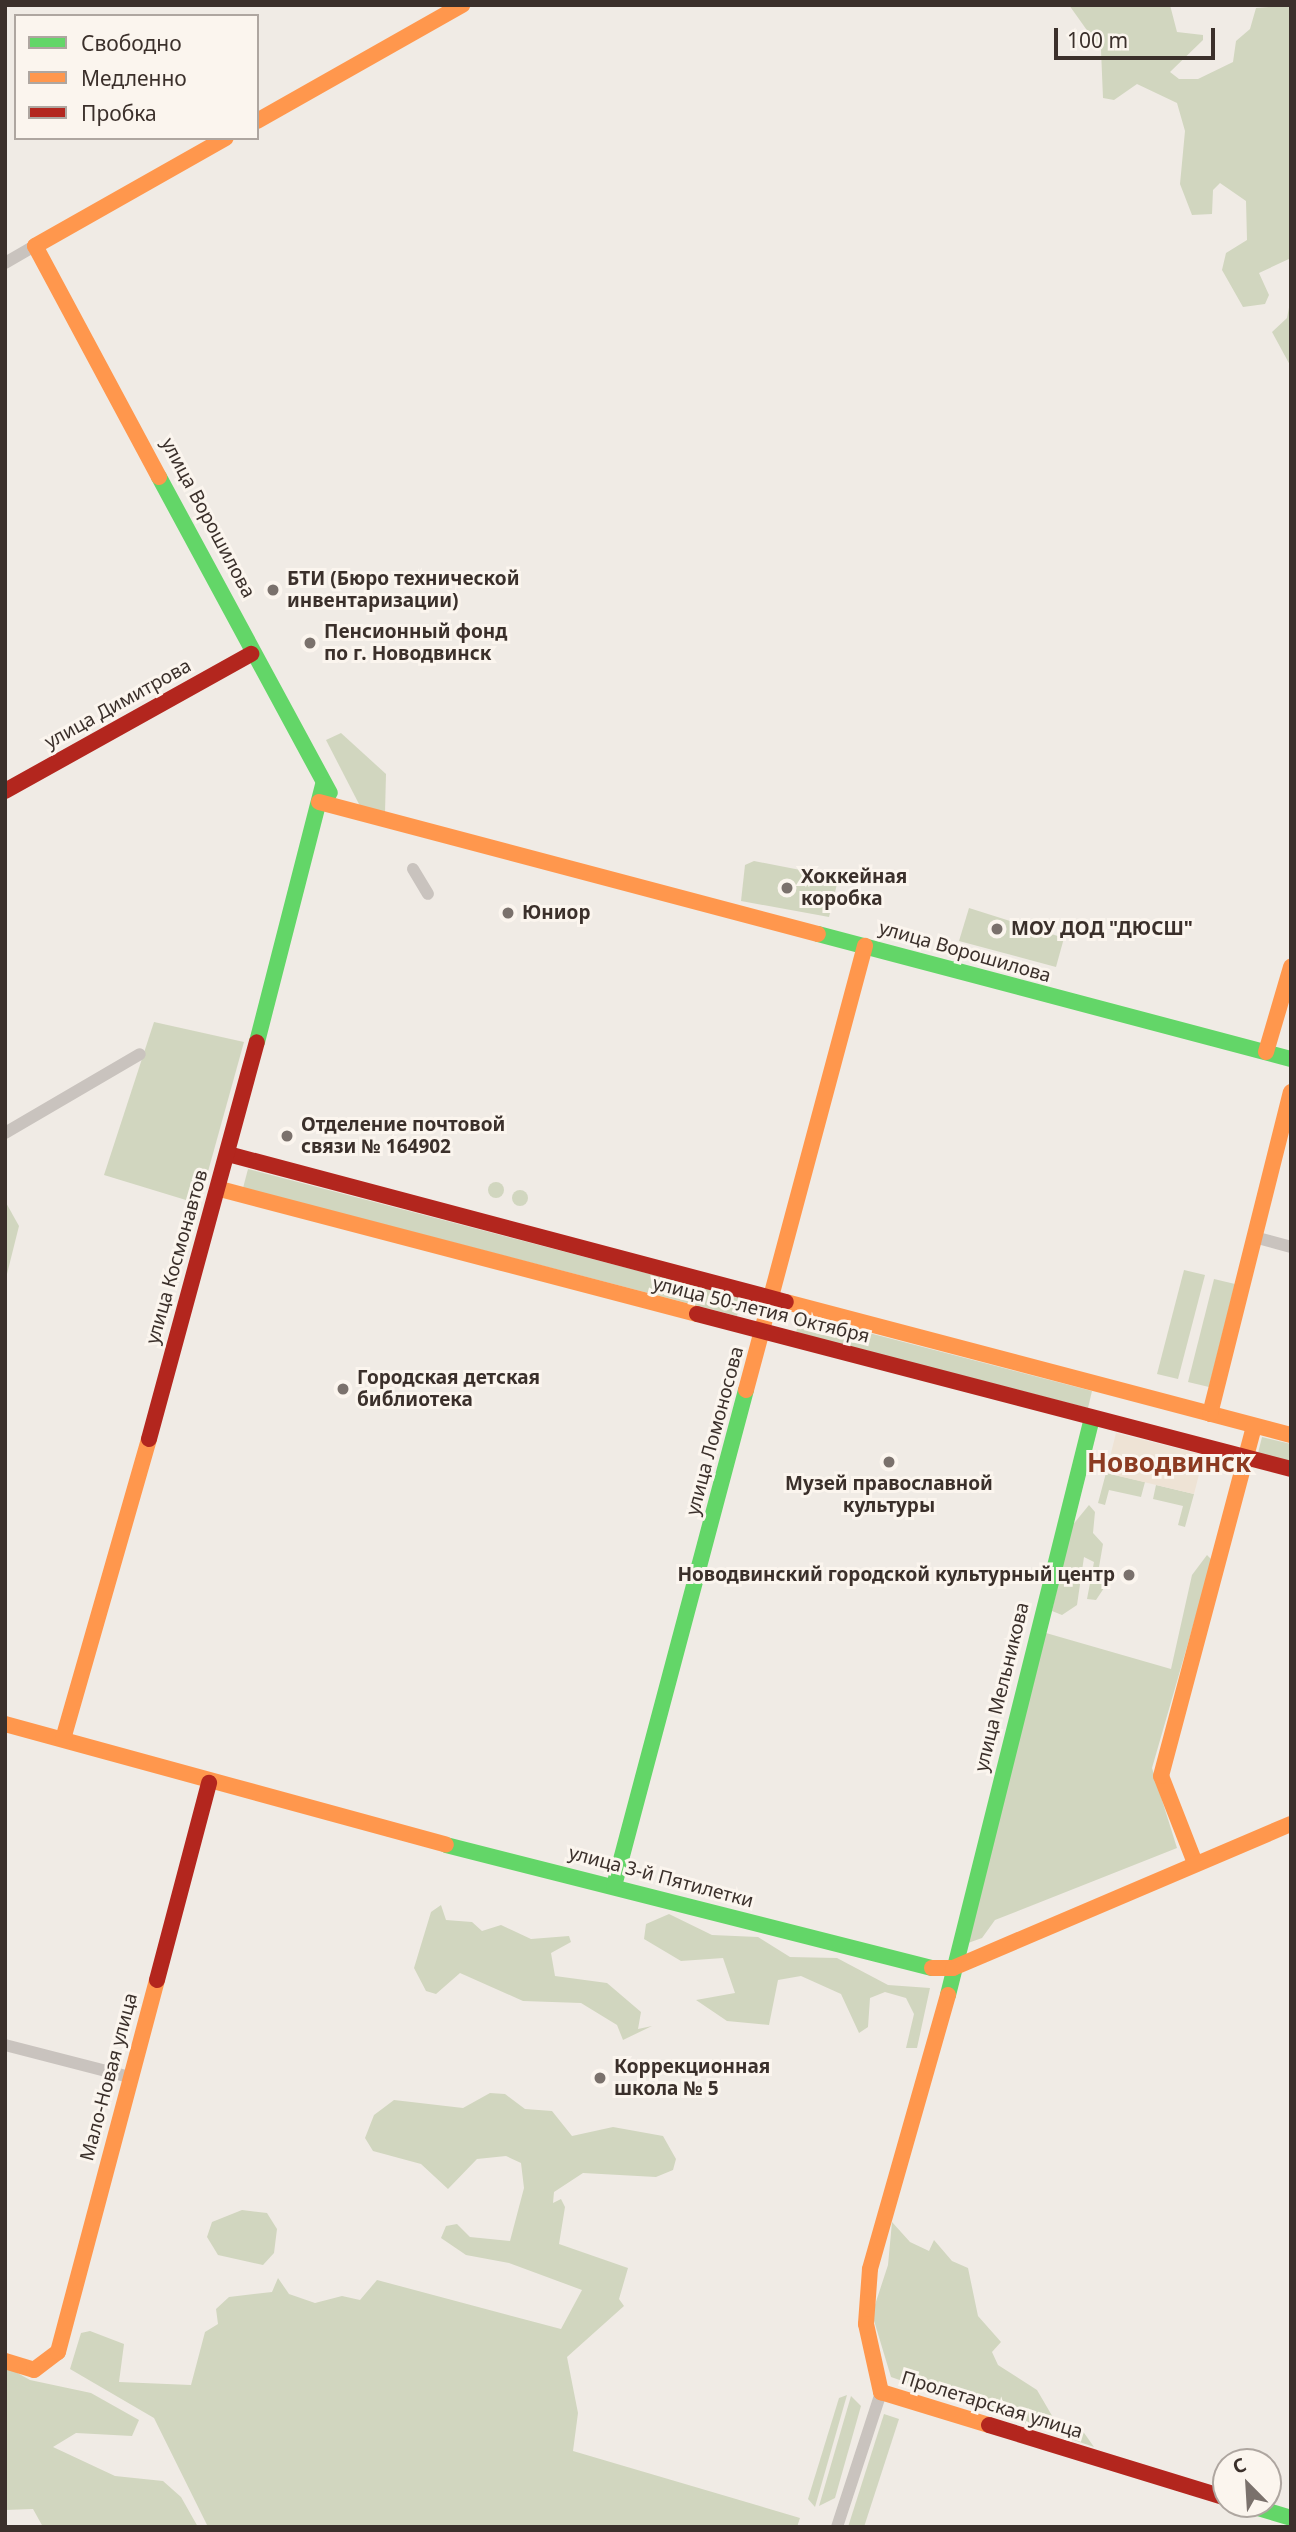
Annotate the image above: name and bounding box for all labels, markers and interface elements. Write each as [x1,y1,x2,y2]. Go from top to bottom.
legend [14,14,259,140]
scale bar [1058,14,1219,58]
text: 100 m [1067,26,1128,54]
text: Свободно [81,29,182,57]
text: Медленно [81,64,187,92]
text: Пробка [81,99,157,127]
street label: улица Ворошилова [156,434,260,602]
place label: БТИ (Бюро технической инвентаризации) [287,568,519,612]
marker: БТИ (Бюро технической инвентаризации) [265,582,281,598]
place label: Пенсионный фонд по г. Новодвинск [324,621,507,665]
marker: Пенсионный фонд по г. Новодвинск [302,635,318,651]
street label: улица Димитрова [41,654,195,754]
place label: Хоккейная коробка [801,866,907,910]
marker: Хоккейная коробка [779,880,795,896]
place label: Юниор [522,902,590,924]
marker: Юниор [500,905,516,921]
street label: улица Ворошилова [876,917,1054,987]
place label: МОУ ДОД "ДЮСШ" [1011,918,1193,940]
marker: МОУ ДОД "ДЮСШ" [989,921,1005,937]
place label: Отделение почтовой связи № 164902 [301,1114,505,1158]
marker: Отделение почтовой связи № 164902 [279,1128,295,1144]
street label: улица Космонавтов [141,1167,213,1347]
street label: улица 50-летия Октября [650,1272,872,1348]
street label: улица Ломоносова [681,1344,749,1518]
place label: Городская детская библиотека [357,1367,540,1411]
marker: Городская детская библиотека [335,1381,351,1397]
district label: Новодвинск [1087,1447,1251,1479]
marker: Музей православной культуры [881,1454,897,1470]
place label: Музей православной культуры [785,1473,993,1517]
place label: Новодвинский городской культурный центр [677,1564,1115,1586]
marker: Новодвинский городской культурный центр [1121,1567,1137,1583]
street label: улица Мельникова [970,1600,1034,1774]
street label: улица 3-й Пятилетки [566,1841,756,1913]
street label: Мало-Новая улица [76,1991,142,2163]
place label: Коррекционная школа № 5 [614,2056,770,2100]
marker: Коррекционная школа № 5 [592,2070,608,2086]
street label: Пролетарская улица [899,2367,1085,2443]
north arrow [1212,2448,1282,2518]
text: С [1228,2451,1250,2480]

